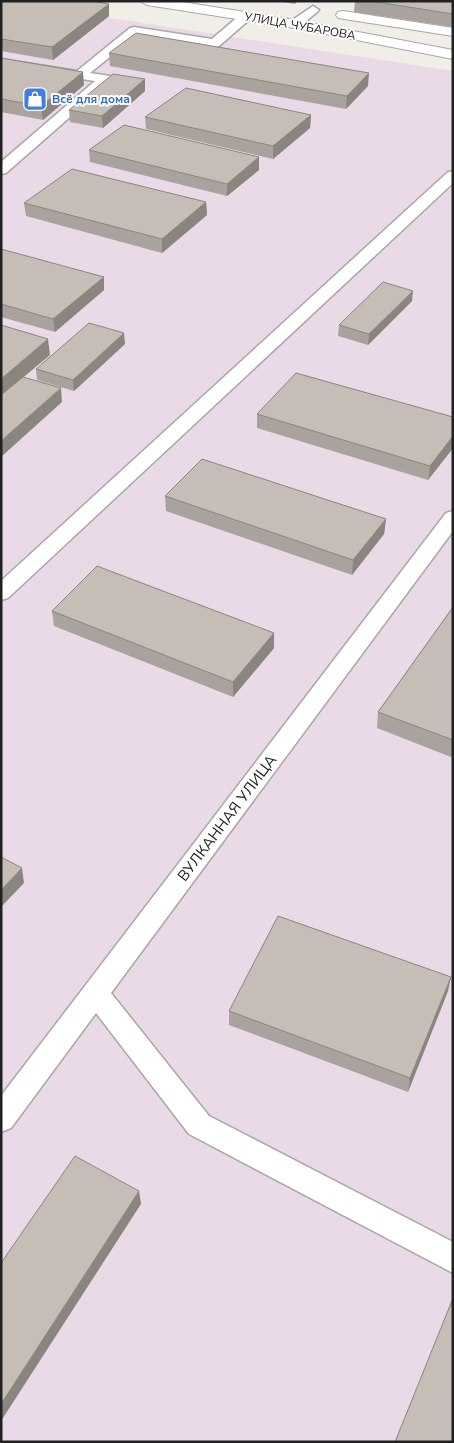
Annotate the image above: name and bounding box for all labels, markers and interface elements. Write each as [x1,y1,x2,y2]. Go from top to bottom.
street label: УЛИЦА ЧУБАРОВА [242,8,357,44]
shop icon: Всё для дома [22,86,48,112]
place label: Всё для дома [52,91,130,107]
street label: ВУЛКАННАЯ УЛИЦА [173,751,281,885]

